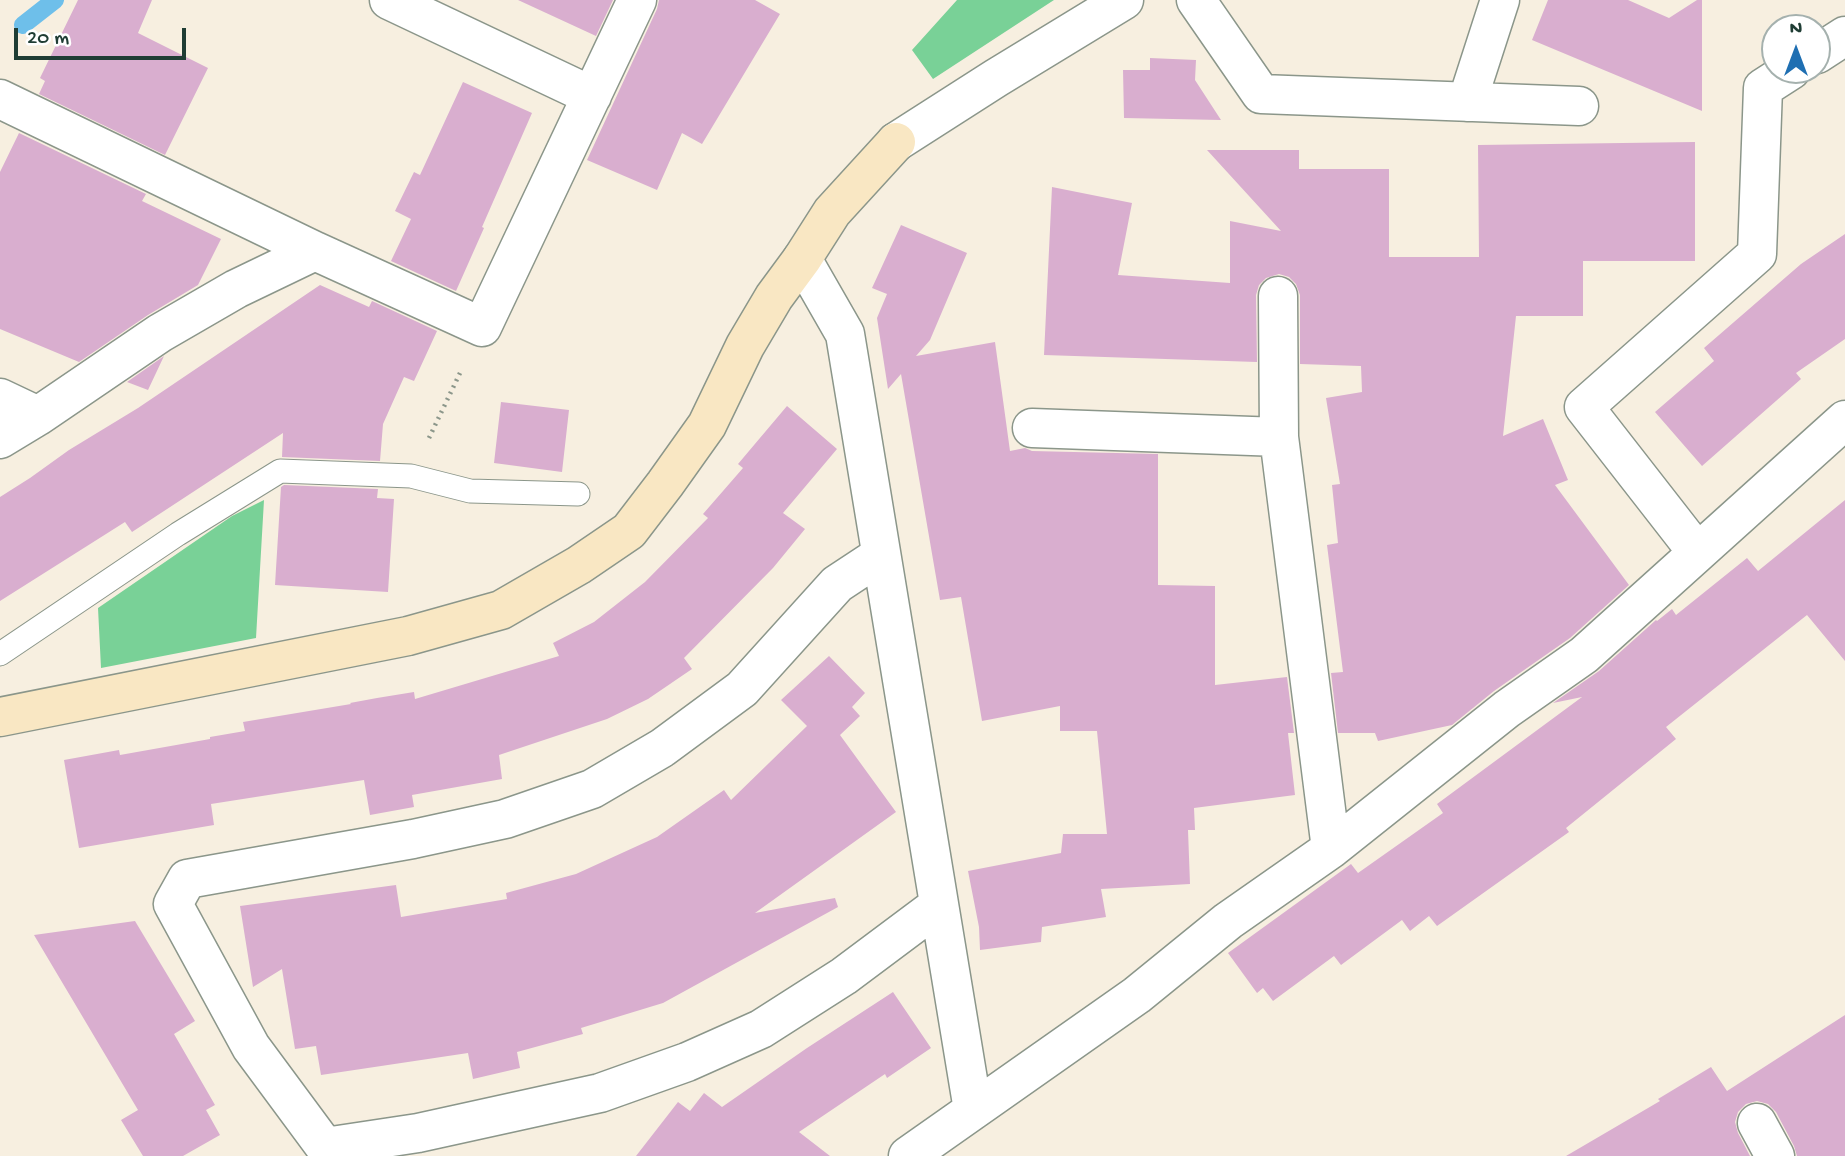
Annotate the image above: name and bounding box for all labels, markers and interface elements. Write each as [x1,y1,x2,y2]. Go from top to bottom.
scale bar [18,14,189,58]
north arrow [1761,14,1831,84]
text: N [1790,18,1802,41]
text: 20 m [27,27,69,52]

